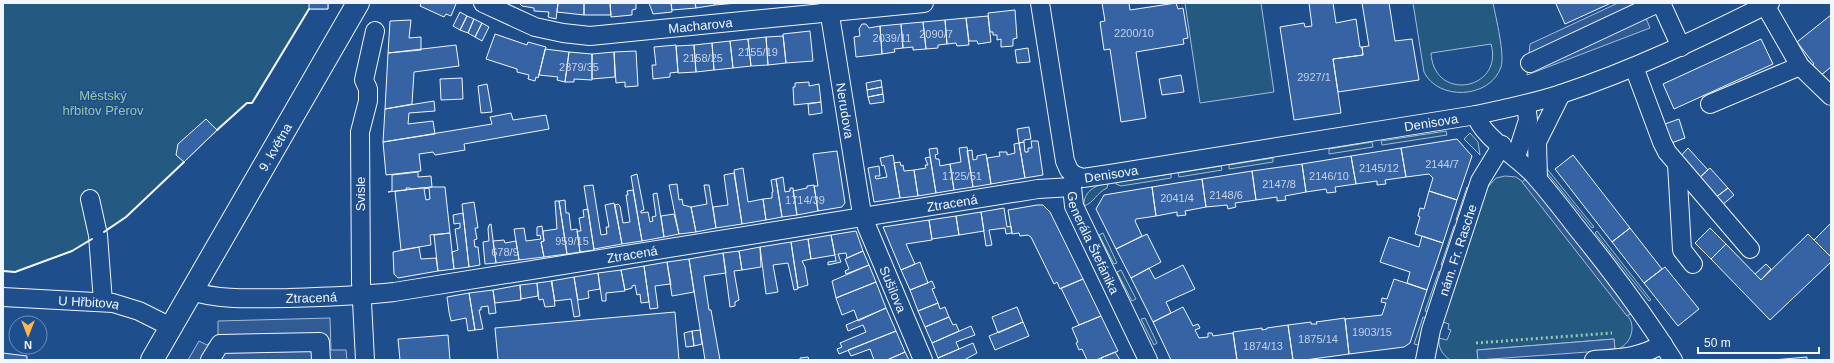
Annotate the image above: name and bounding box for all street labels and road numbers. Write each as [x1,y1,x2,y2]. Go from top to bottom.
street label: Macharova [668,15,734,36]
street label: Nerudova [833,82,857,140]
street label: Denisova [1403,111,1460,134]
street label: 9. května [256,120,295,174]
street label: Denisova [1083,162,1140,186]
street label: Svisle [353,177,368,211]
street label: Generála Štefánika [1064,190,1122,297]
street label: Ztracená [926,192,979,215]
street label: nám. Fr. Rasche [1436,202,1480,298]
street label: Ztracená [606,243,659,266]
street label: Sušilova [876,264,909,316]
street label: Ztracená [285,289,338,306]
street label: U Hřbitova [58,293,122,313]

